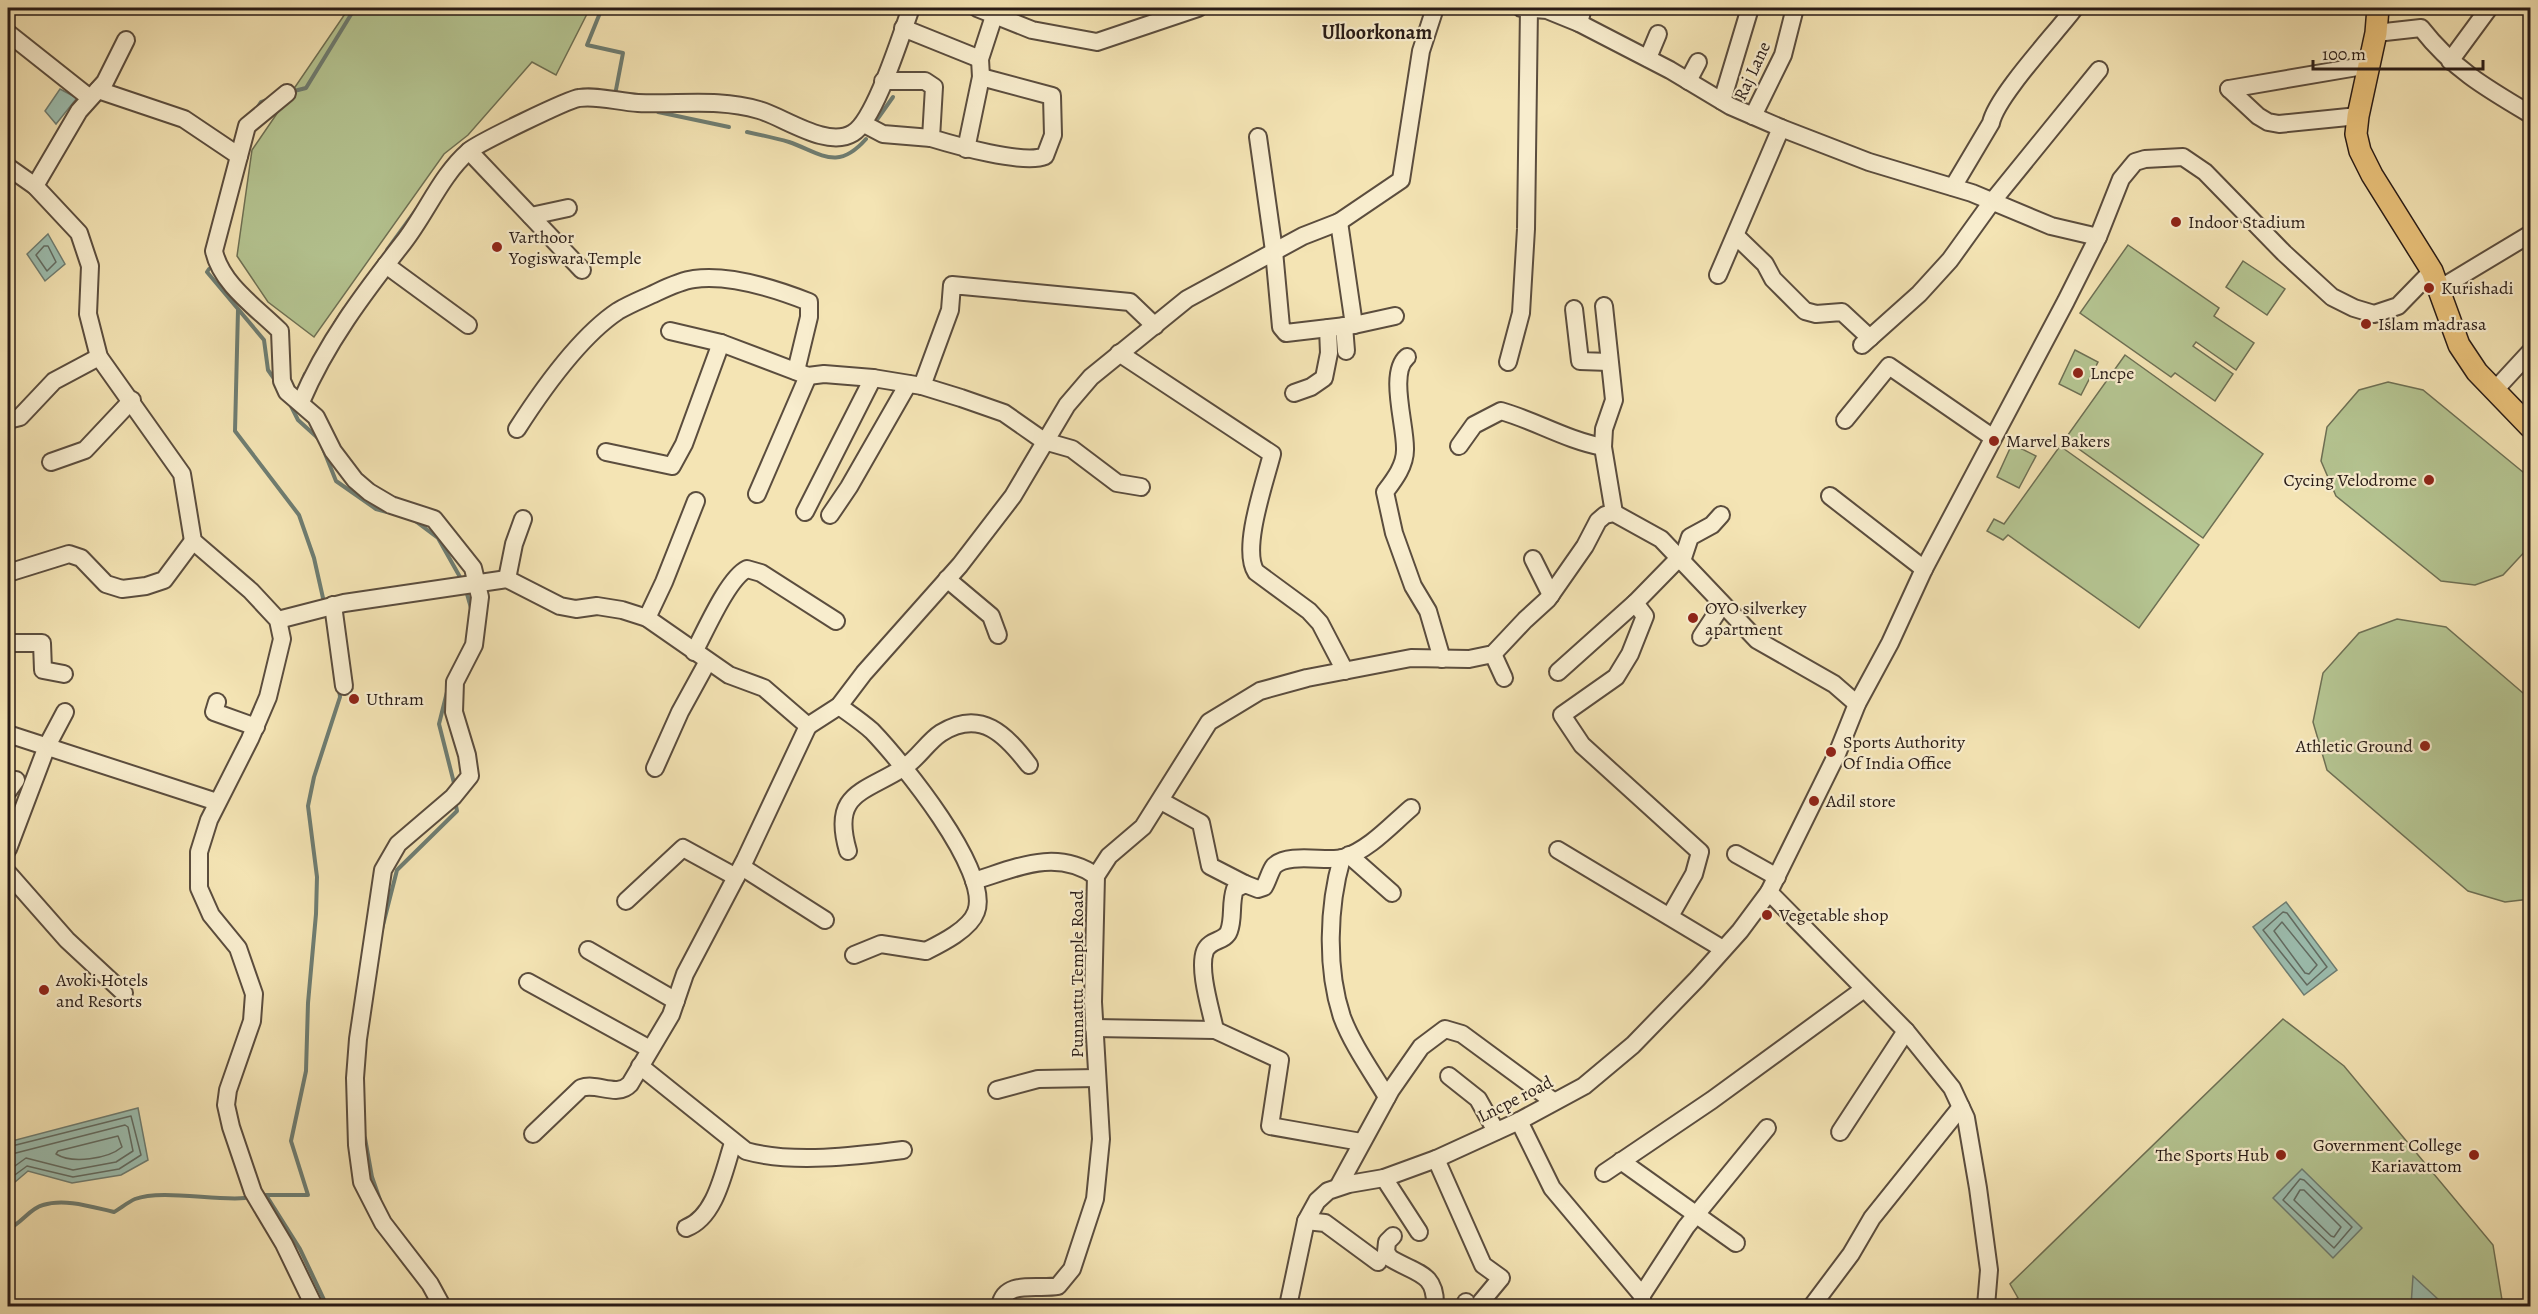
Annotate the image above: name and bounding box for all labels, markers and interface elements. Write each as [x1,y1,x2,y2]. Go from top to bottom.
district label: Ulloorkonam [1322,19,1432,46]
scale bar [2313,33,2482,71]
street label: Raj Lane [1728,38,1776,104]
text: 100 m [2322,42,2366,66]
place label: Indoor Stadium [2188,210,2306,234]
marker: Indoor Stadium [2169,215,2183,229]
place label: Varthoor Yogiswara Temple [508,225,641,270]
marker: Varthoor Yogiswara Temple [490,240,504,254]
place label: Kurishadi [2441,276,2514,300]
marker: Kurishadi [2422,281,2436,295]
place label: Islam madrasa [2378,312,2487,336]
marker: Islam madrasa [2359,317,2373,331]
place label: Lncpe [2090,361,2134,385]
marker: Lncpe [2071,366,2085,380]
place label: Marvel Bakers [2006,429,2110,453]
marker: Marvel Bakers [1987,434,2001,448]
place label: Cycing Velodrome [2284,468,2417,492]
marker: Cycing Velodrome [2422,473,2436,487]
place label: OYO silverkey apartment [1705,596,1807,641]
marker: OYO silverkey apartment [1686,611,1700,625]
place label: Uthram [366,687,424,711]
marker: Uthram [347,692,361,706]
place label: Sports Authority Of India Office [1843,730,1966,775]
place label: Athletic Ground [2295,734,2413,758]
marker: Athletic Ground [2418,739,2432,753]
marker: Sports Authority Of India Office [1824,745,1838,759]
place label: Adil store [1825,789,1896,813]
marker: Adil store [1807,794,1821,808]
street label: Punnattu Temple Road [1065,890,1089,1058]
place label: Vegetable shop [1778,903,1888,927]
marker: Vegetable shop [1760,908,1774,922]
place label: Avoki Hotels and Resorts [55,968,148,1013]
marker: Avoki Hotels and Resorts [37,983,51,997]
street label: Lncpe road [1473,1070,1557,1128]
place label: Government College Kariavattom [2313,1133,2462,1178]
place label: The Sports Hub [2155,1143,2269,1167]
marker: The Sports Hub [2274,1148,2288,1162]
marker: Government College Kariavattom [2467,1148,2481,1162]

